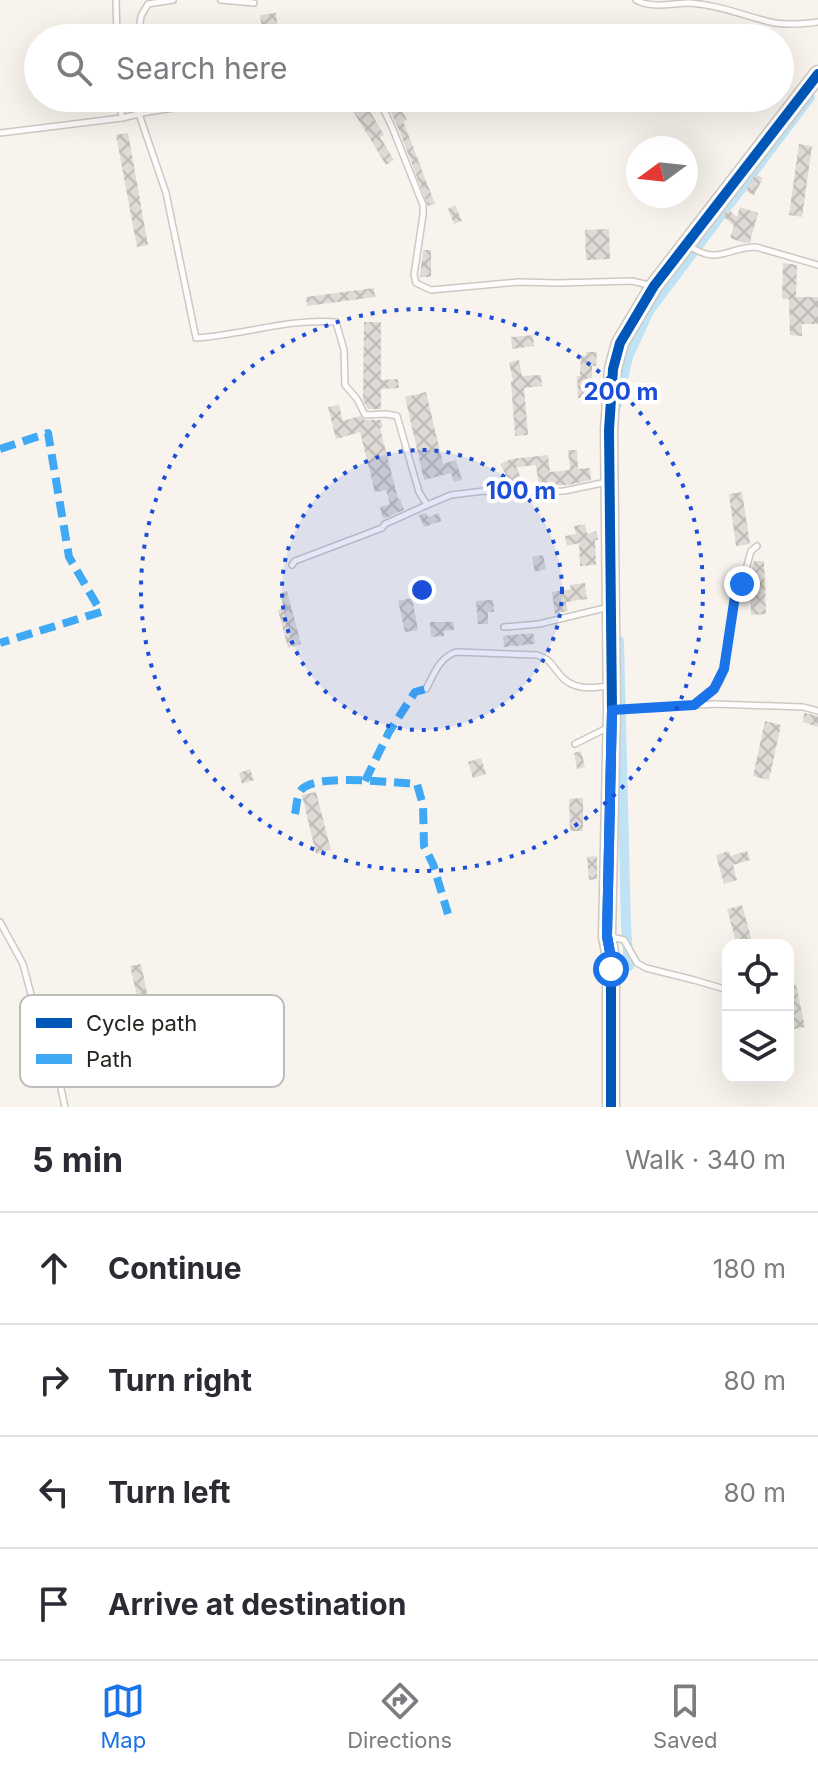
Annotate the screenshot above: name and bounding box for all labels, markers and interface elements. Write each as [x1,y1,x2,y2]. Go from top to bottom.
search box [24,24,794,112]
icon: search [52,46,96,90]
text: Search here [116,50,288,86]
north arrow [626,136,698,208]
text: 200 m [583,377,659,406]
text: 100 m [486,476,556,505]
route end [724,566,760,602]
centre of rings [408,576,436,604]
map controls [722,939,794,1083]
button: locate [722,939,794,1011]
route start [593,951,629,987]
legend [20,995,284,1087]
text: Cycle path [86,1010,197,1036]
button: layers [722,1011,794,1083]
text: Path [86,1046,133,1072]
text: 5 min [32,1139,123,1180]
text: Walk · 340 m [625,1144,786,1175]
icon: ahead [32,1246,76,1290]
text: Continue [108,1250,242,1286]
text: 180 m [713,1253,786,1284]
icon: right [32,1358,76,1402]
text: Turn right [108,1362,252,1398]
text: 80 m [723,1365,786,1396]
icon: left [32,1470,76,1514]
text: Turn left [108,1474,230,1510]
text: 80 m [723,1477,786,1508]
icon: arrive [32,1582,76,1626]
text: Arrive at destination [108,1586,406,1622]
tab: Map [101,1679,146,1753]
tab: Directions [347,1679,452,1753]
tab: Saved [653,1679,717,1753]

